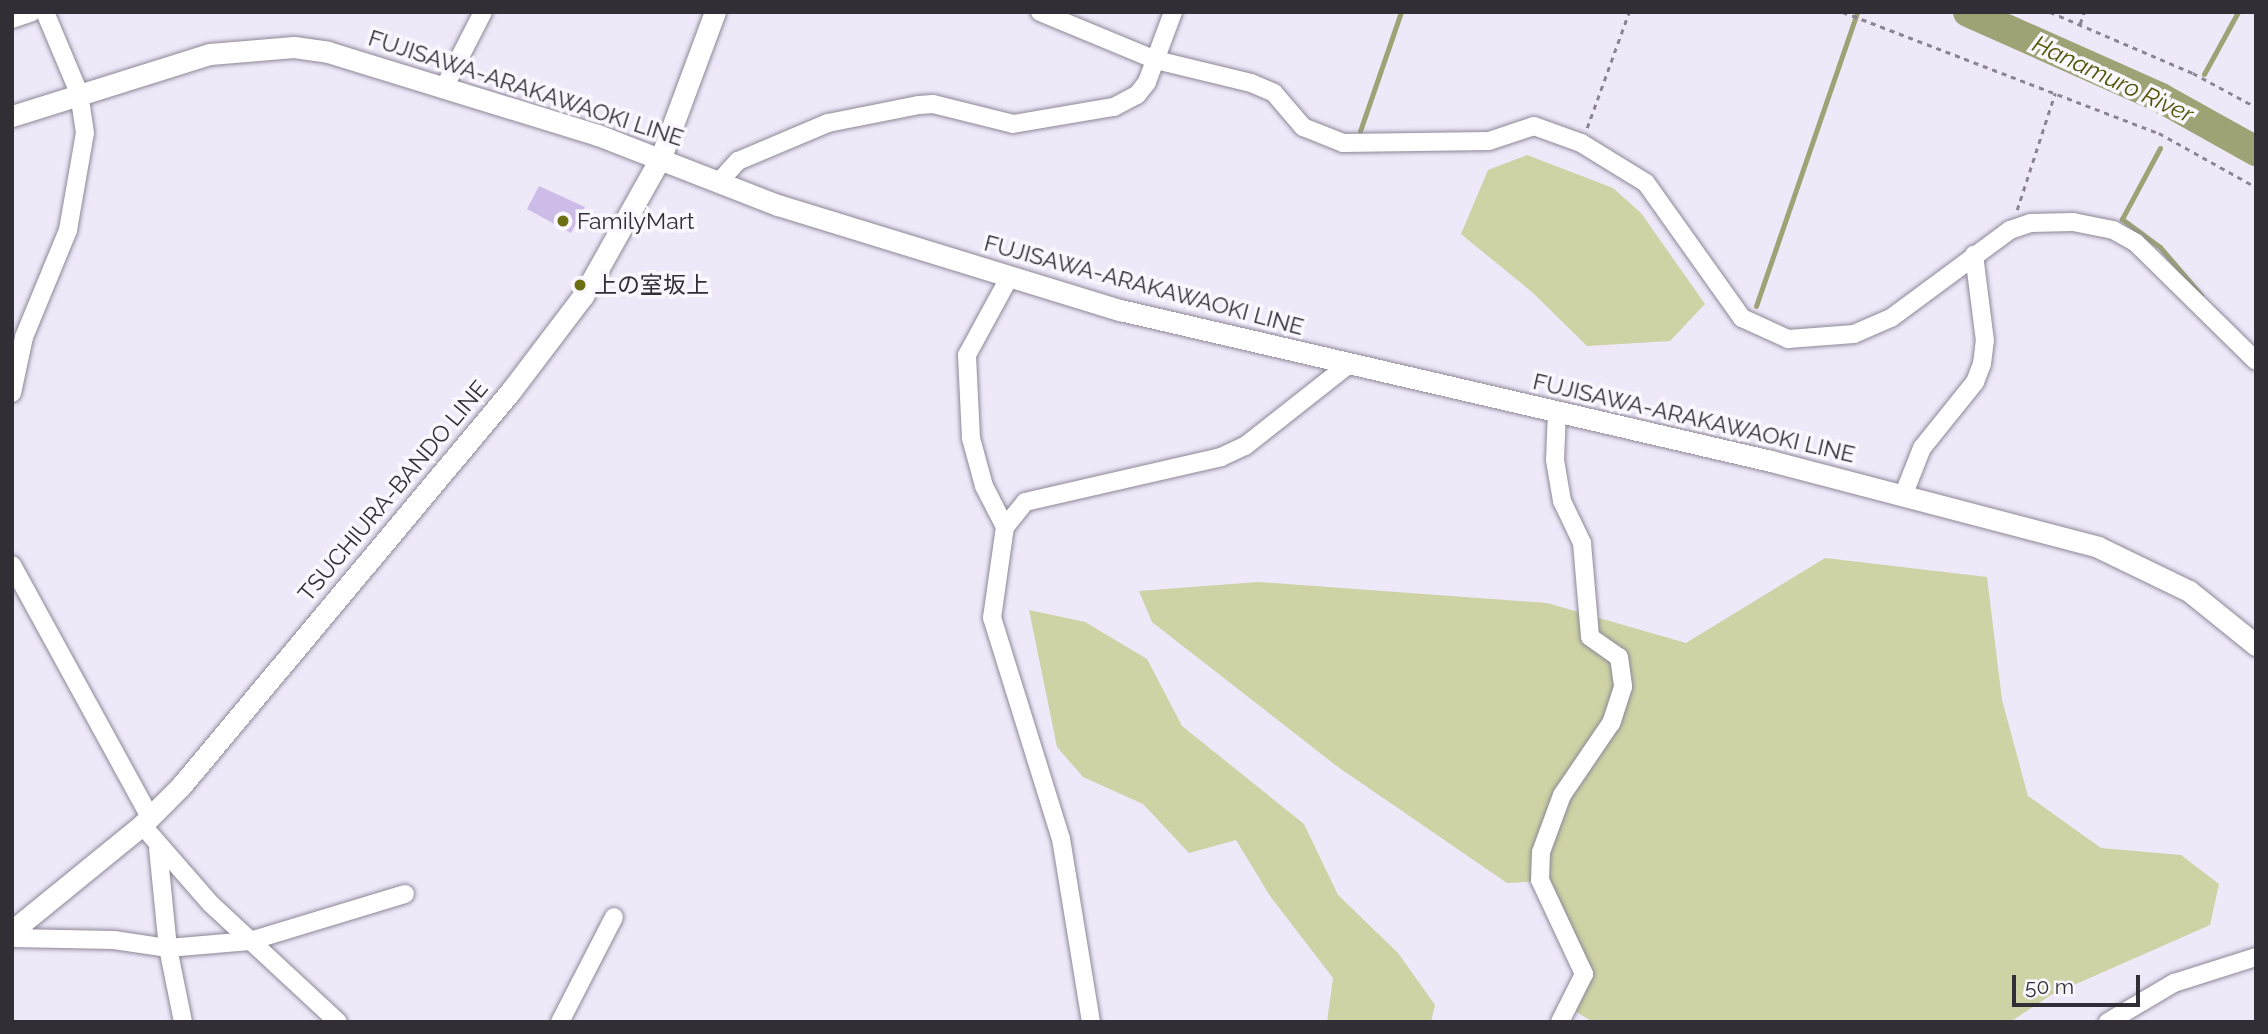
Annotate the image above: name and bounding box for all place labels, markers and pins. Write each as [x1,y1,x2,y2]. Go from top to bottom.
place label: FamilyMart [577,207,694,235]
marker: FamilyMart [555,213,571,229]
place label: 上の室坂上 [594,271,709,299]
marker: 上の室坂上 [572,277,588,293]

